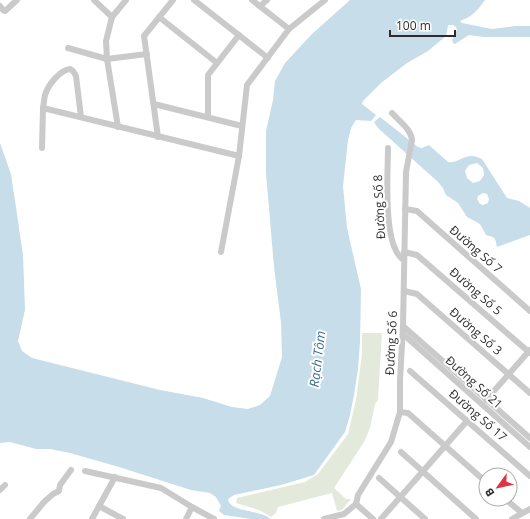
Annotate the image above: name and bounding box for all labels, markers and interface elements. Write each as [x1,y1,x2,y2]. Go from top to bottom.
scale bar [390,12,455,38]
text: 100 m [396,17,431,34]
street label: Đường Số 8 [369,174,389,240]
street label: Đường Số 7 [446,221,506,277]
street label: Đường Số 5 [446,263,506,319]
street label: Đường Số 3 [446,303,506,359]
street label: Đường Số 6 [381,310,401,376]
water label: Rạch Tôm [305,330,329,388]
street label: Đường Số 21 [442,352,506,412]
street label: Đường Số 17 [445,385,511,445]
north arrow [478,467,518,507]
text: B [481,486,497,500]

